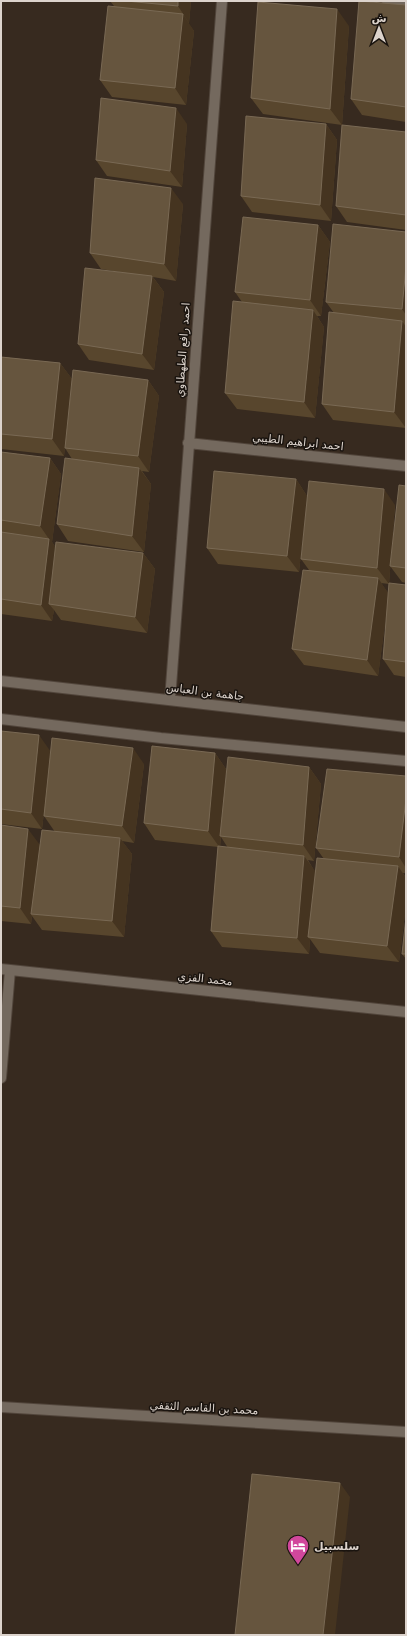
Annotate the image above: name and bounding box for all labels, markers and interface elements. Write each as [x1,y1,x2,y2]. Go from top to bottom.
north arrow [359,8,399,48]
text: ش [371,12,387,25]
street label: احمد رافع الطهطاوي [173,302,193,398]
street label: احمد ابراهيم الطيبي [252,431,344,453]
street label: جاهمة بن العباس [165,681,245,703]
street label: محمد الفزي [177,970,233,988]
street label: محمد بن القاسم الثقفي [149,1399,259,1417]
hotel icon: سلسبيل [285,1533,311,1566]
place label: سلسبيل [314,1540,359,1553]

